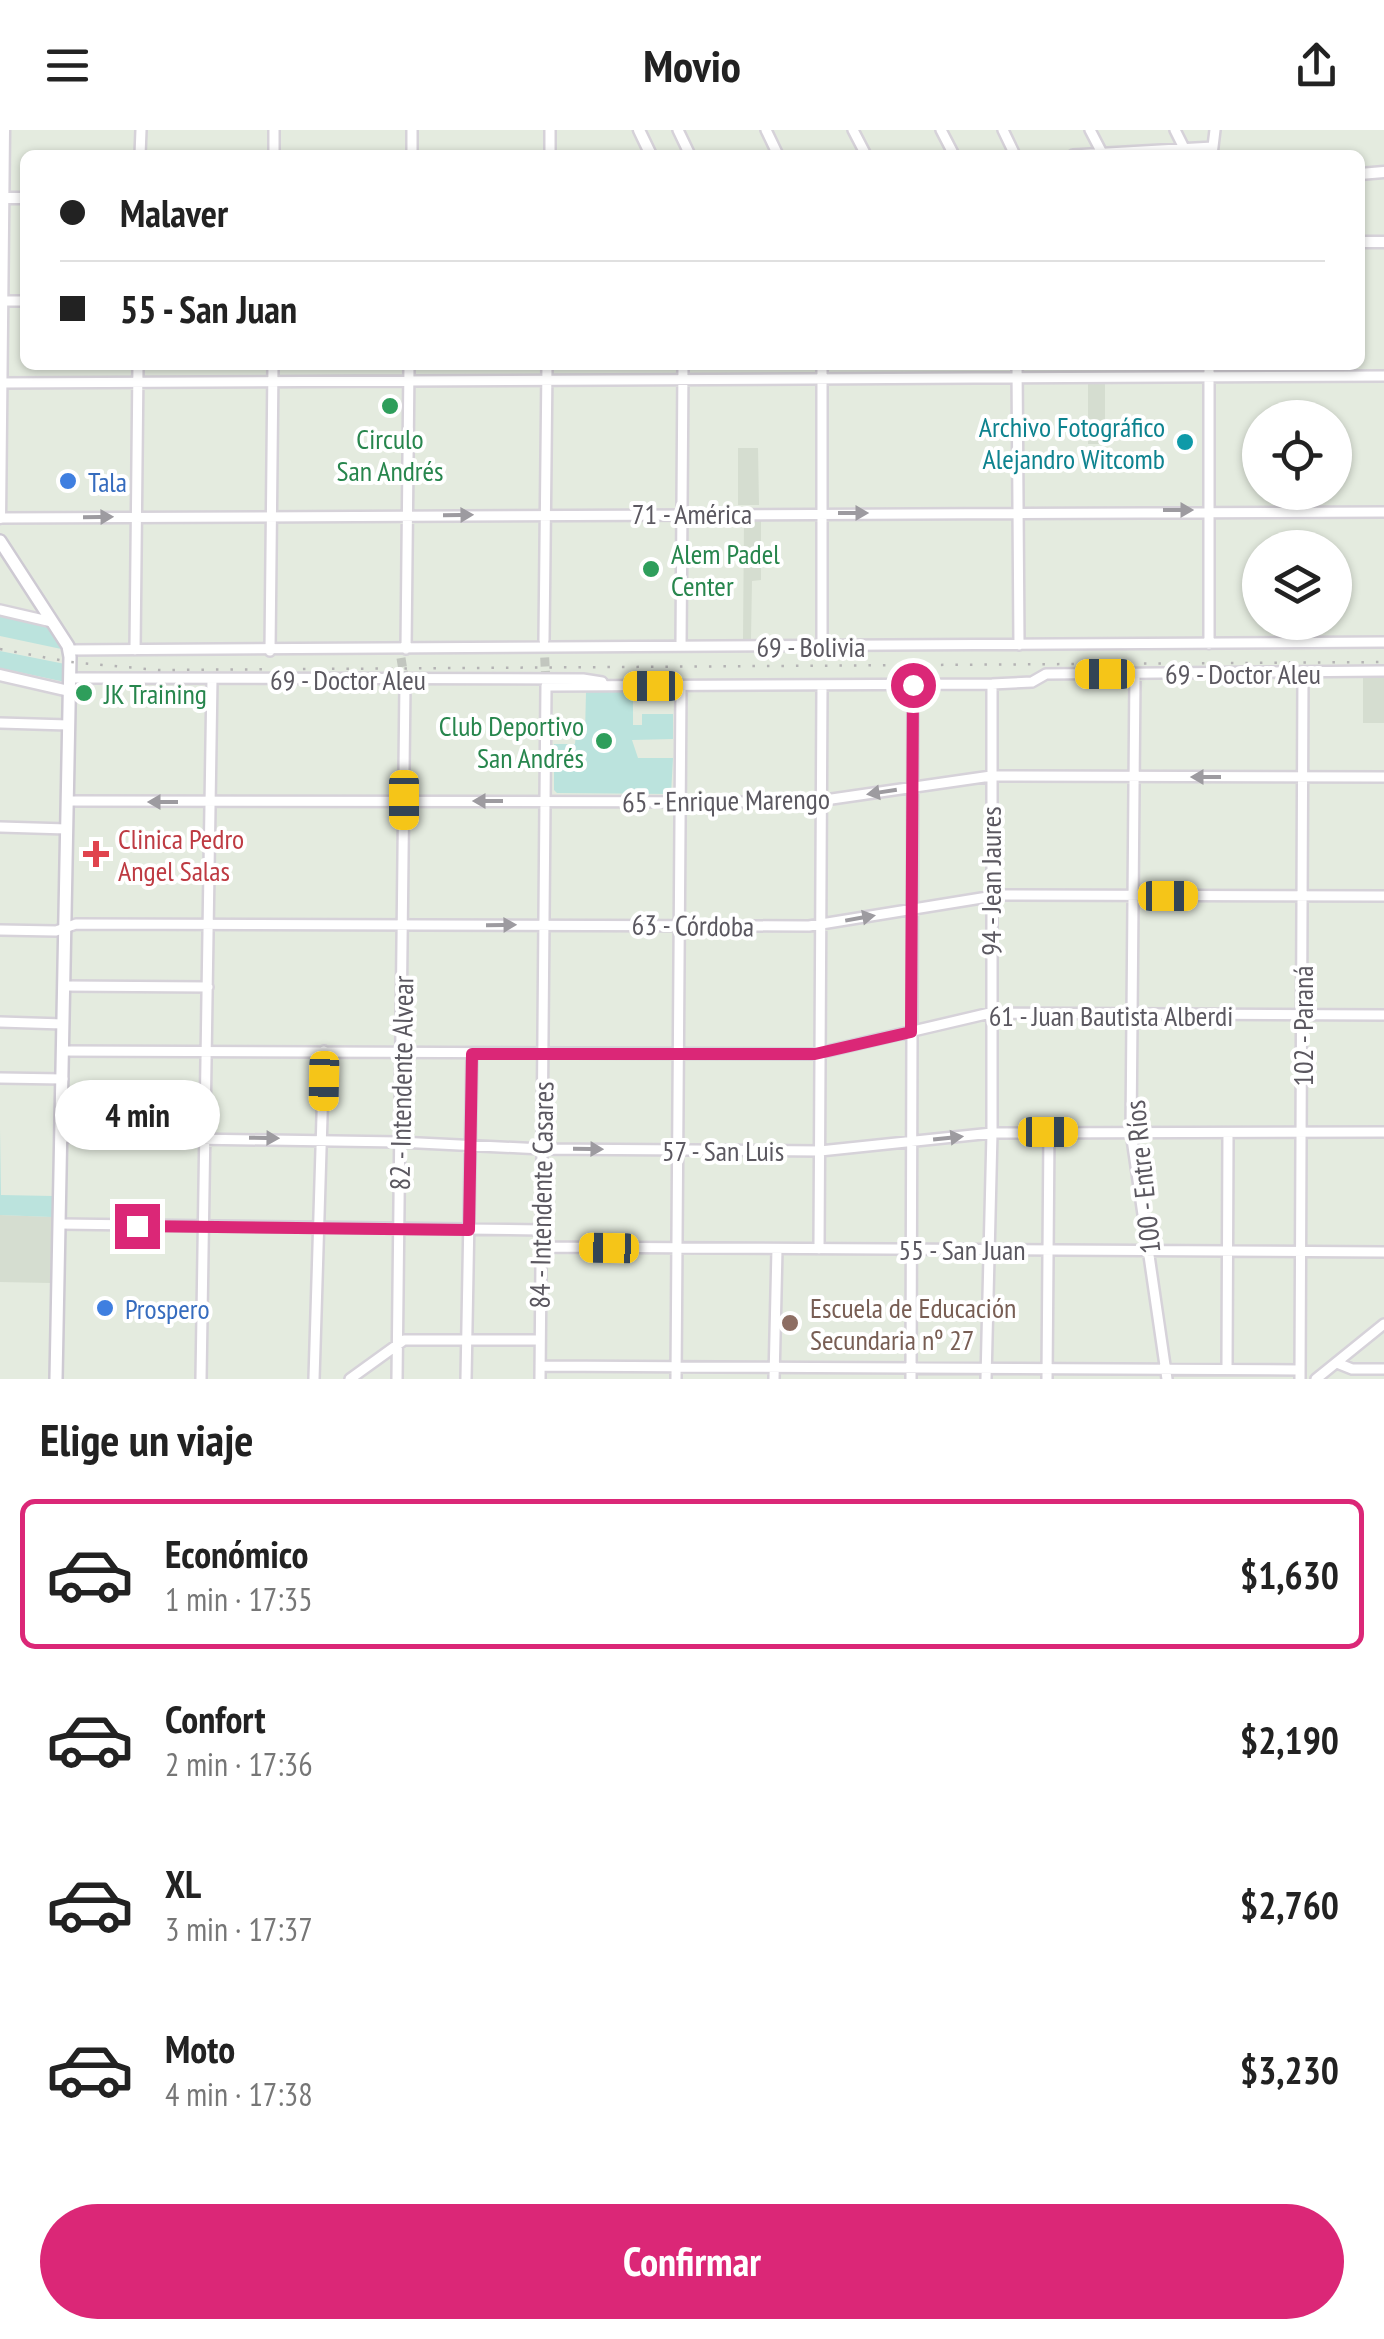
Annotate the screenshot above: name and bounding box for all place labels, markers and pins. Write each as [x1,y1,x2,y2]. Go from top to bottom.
marker: Circulo San Andrés [379,395,401,417]
place label: Archivo Fotográfico Alejandro Witcomb [979,408,1165,477]
place label: Circulo San Andrés [336,420,444,489]
marker: Archivo Fotográfico Alejandro Witcomb [1174,431,1196,453]
place label: Tala [88,463,127,500]
marker: Tala [57,470,79,492]
place label: Alem Padel Center [671,535,780,604]
marker: Alem Padel Center [640,558,662,580]
place label: JK Training [103,675,207,712]
marker: JK Training [73,682,95,704]
place label: Club Deportivo San Andrés [439,707,584,776]
marker: Club Deportivo San Andrés [593,730,615,752]
place label: Clinica Pedro Angel Salas [118,820,244,889]
marker: Clinica Pedro Angel Salas [83,841,109,867]
place label: Escuela de Educación Secundaria nº 27 [810,1289,1016,1358]
place label: Prospero [125,1290,210,1327]
marker: Prospero [94,1297,116,1319]
marker: Escuela de Educación Secundaria nº 27 [779,1312,801,1334]

